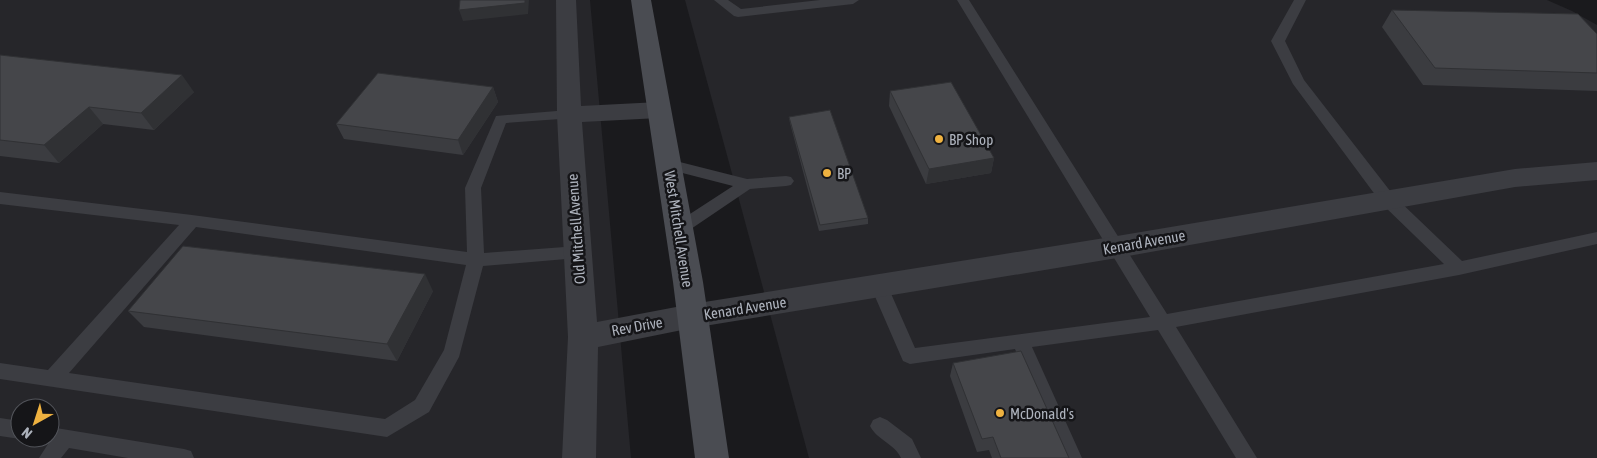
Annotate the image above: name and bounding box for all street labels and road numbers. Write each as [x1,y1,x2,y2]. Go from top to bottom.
street label: West Mitchell Avenue [661,170,697,289]
street label: Old Mitchell Avenue [564,173,588,285]
street label: Kenard Avenue [1102,226,1187,258]
street label: Kenard Avenue [703,293,788,323]
street label: Rev Drive [610,313,664,339]

